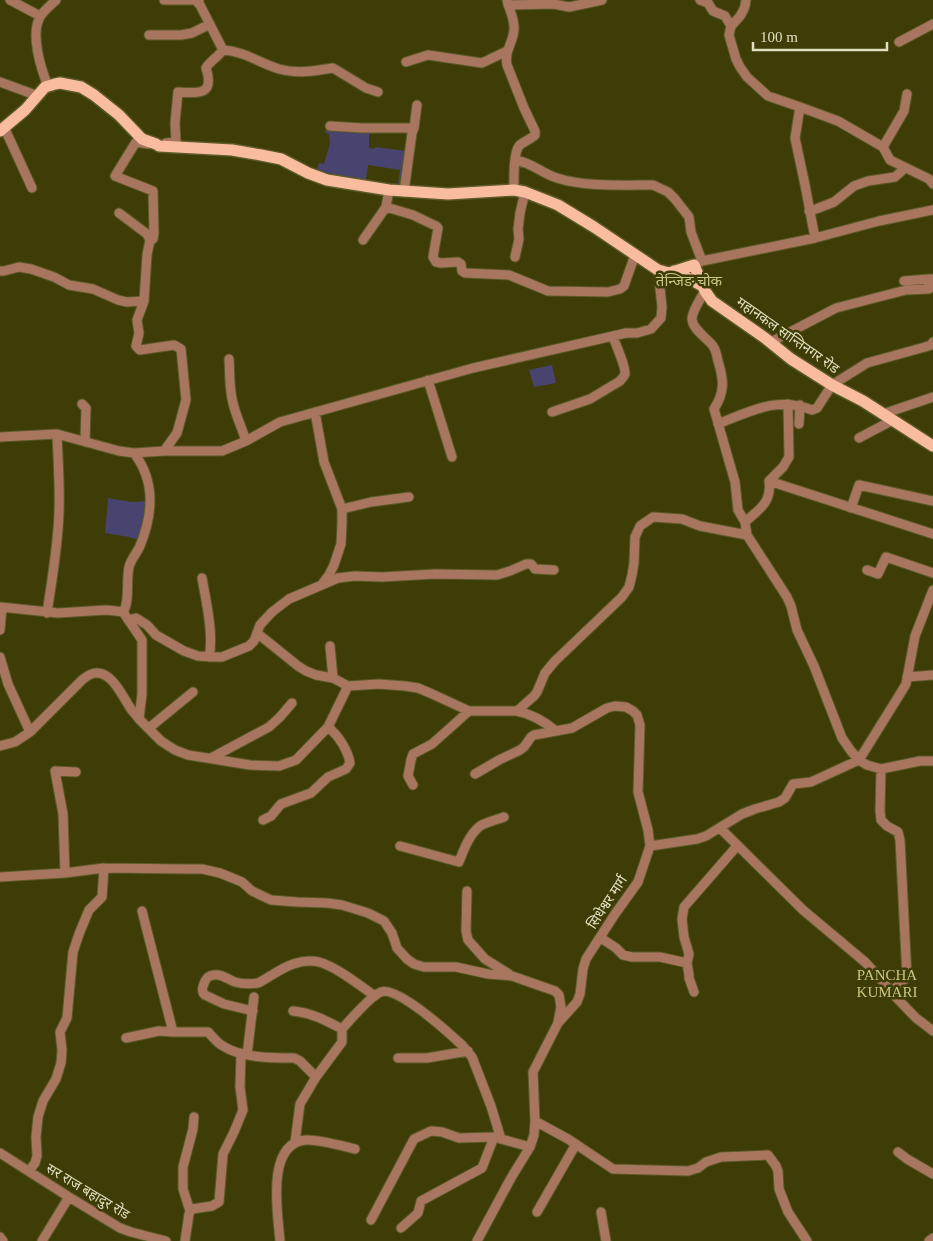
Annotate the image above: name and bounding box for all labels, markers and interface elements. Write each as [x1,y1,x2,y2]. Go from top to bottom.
scale bar [753,20,887,52]
text: 100 m [760,29,798,45]
district label: तेन्जिङ चोक [656,272,723,289]
street label: महानकल सान्तिनगर रोड [734,294,843,377]
street label: सिधेश्वर मार्ग [583,871,631,932]
district label: PANCHA KUMARI [857,967,917,1000]
street label: सर राज बहादुर रोड [42,1160,133,1224]

